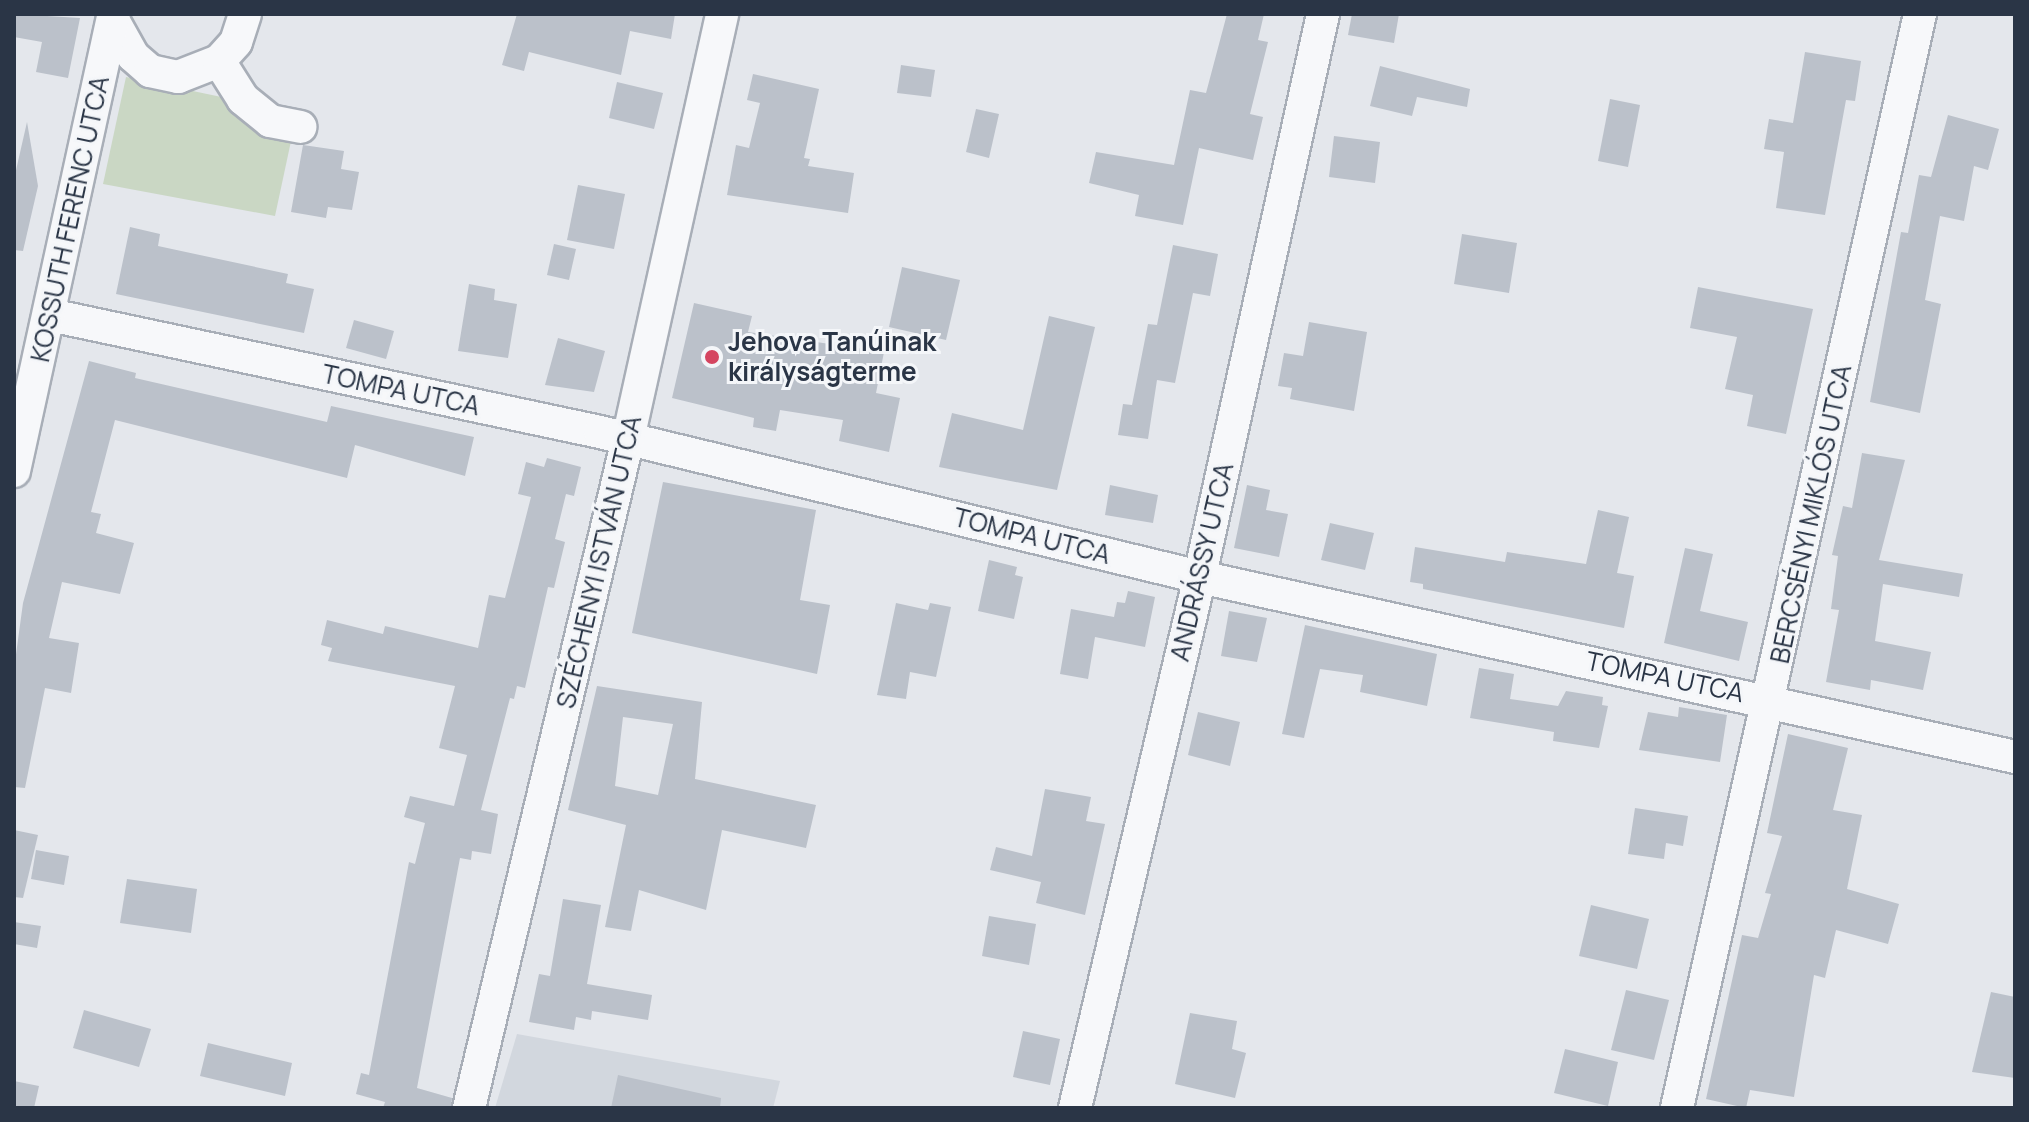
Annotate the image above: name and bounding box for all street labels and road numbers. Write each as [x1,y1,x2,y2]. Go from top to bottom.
street label: KOSSUTH FERENC UTCA [24,73,116,365]
street label: TOMPA UTCA [319,358,483,422]
street label: BERCSÉNYI MIKLÓS UTCA [1764,362,1858,666]
street label: SZÉCHENYI ISTVÁN UTCA [550,412,648,712]
street label: ANDRÁSSY UTCA [1164,459,1240,665]
street label: TOMPA UTCA [950,501,1114,571]
street label: TOMPA UTCA [1583,645,1747,709]

